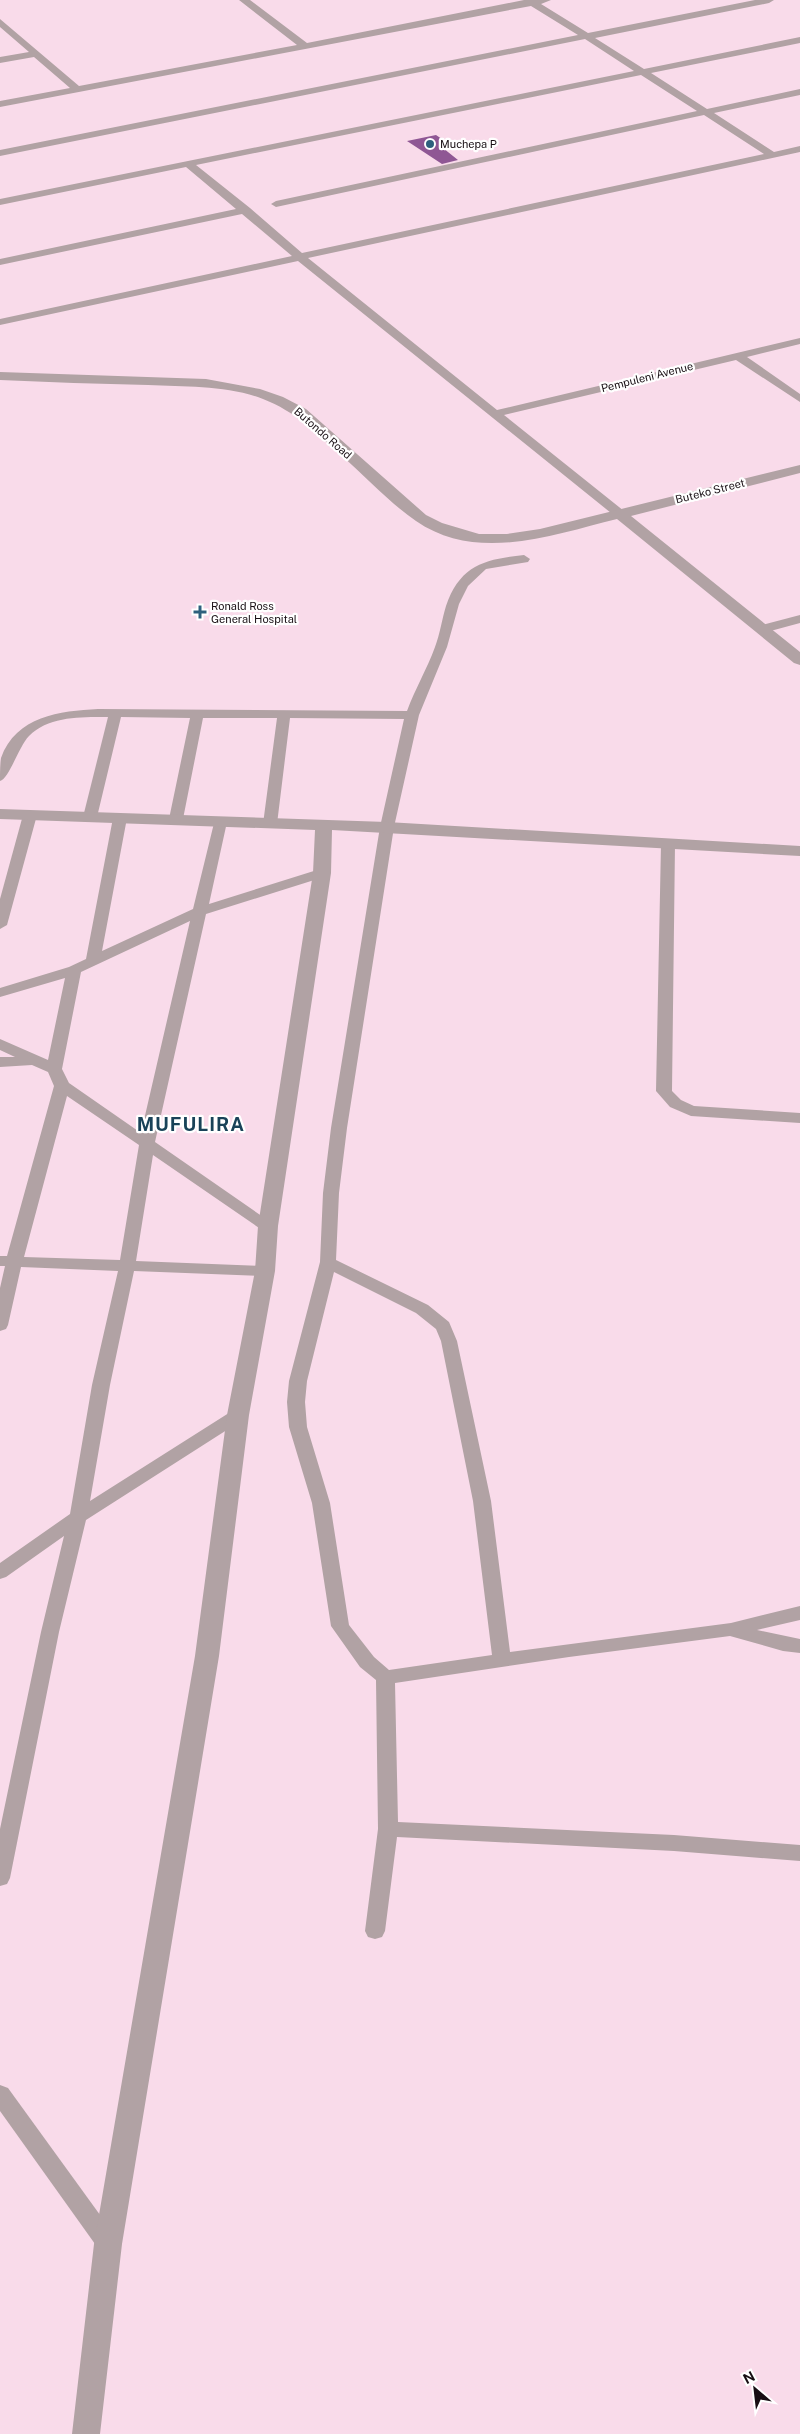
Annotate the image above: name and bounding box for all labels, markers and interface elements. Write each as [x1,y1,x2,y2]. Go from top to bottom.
marker: Muchepa P [424,138,436,150]
place label: Muchepa P [440,138,497,150]
street label: Pempuleni Avenue [600,360,694,394]
street label: Butondo Road [292,405,354,461]
street label: Buteko Street [674,477,746,505]
place label: Ronald Ross General Hospital [211,600,297,625]
marker: Ronald Ross General Hospital [193,605,207,619]
district label: MUFULIRA [137,1113,245,1135]
north arrow [730,2364,780,2414]
text: N [740,2368,757,2387]

